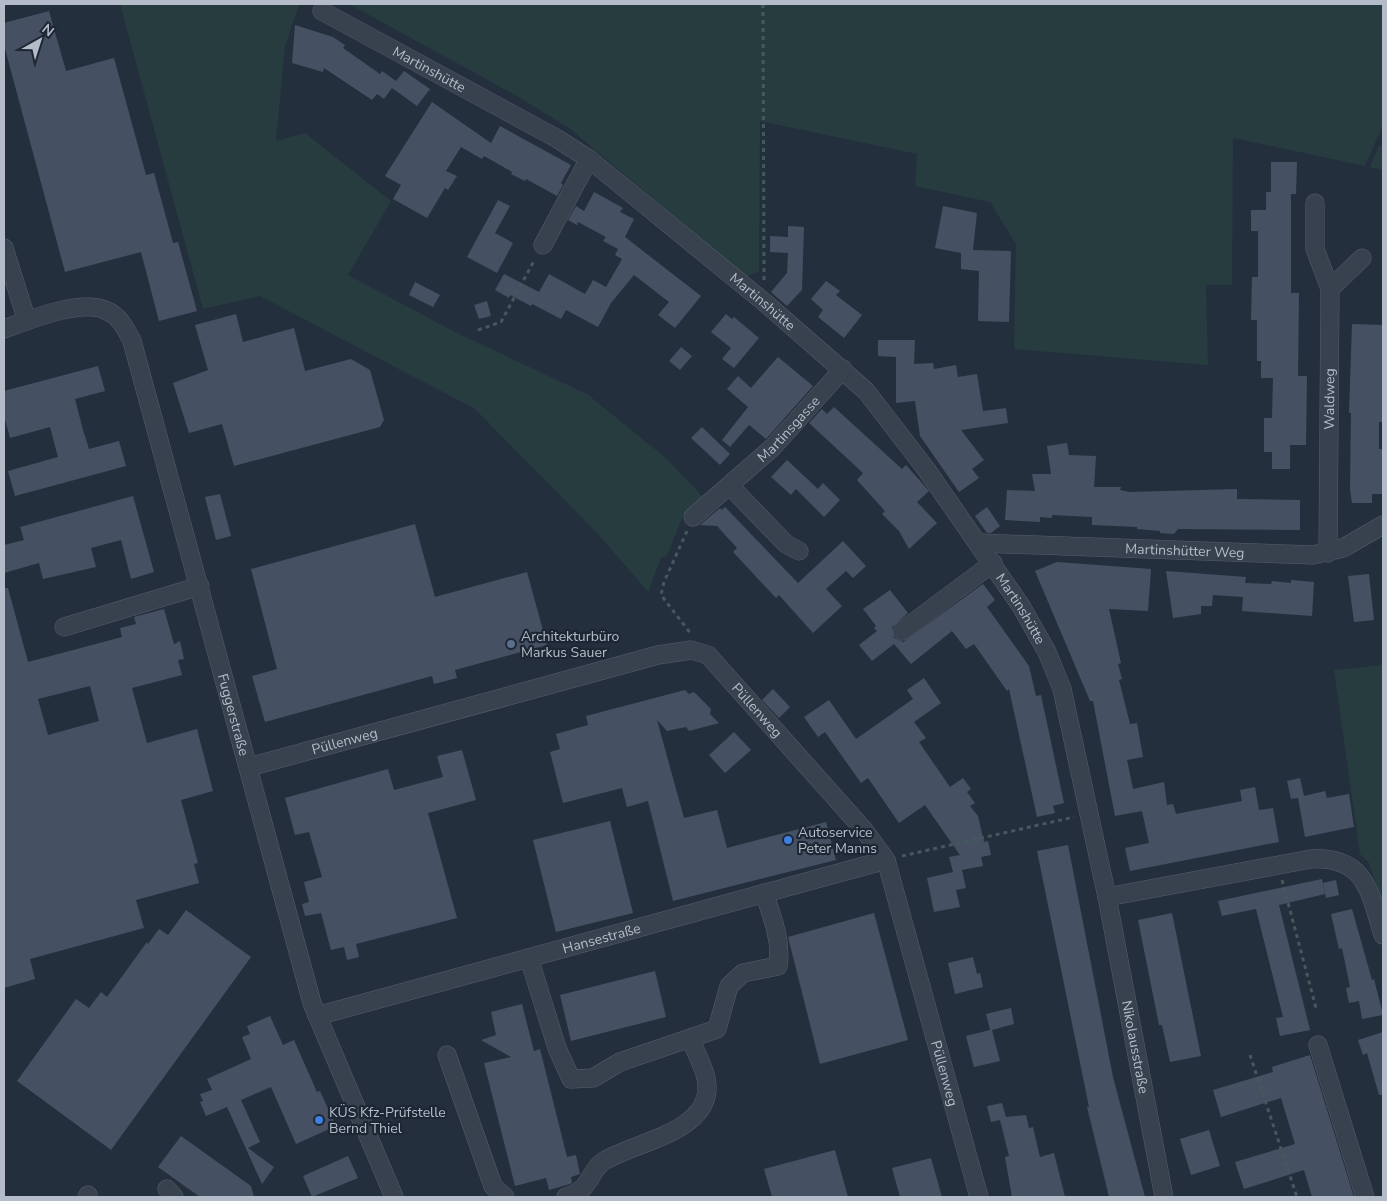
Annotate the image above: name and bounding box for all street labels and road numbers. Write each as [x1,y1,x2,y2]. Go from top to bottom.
street label: Martinshütte [389,42,469,97]
street label: Martinshütte [726,268,800,335]
street label: Waldweg [1319,368,1339,430]
street label: Martinsgasse [753,392,824,466]
street label: Martinshütter Weg [1125,539,1245,562]
street label: Martinshütte [991,569,1050,648]
street label: Fuggerstraße [213,672,254,758]
street label: Püllenweg [728,679,787,742]
street label: Püllenweg [309,723,380,759]
street label: Hansestraße [560,918,643,958]
street label: Nikolausstraße [1117,999,1154,1095]
street label: Püllenweg [927,1038,963,1108]

